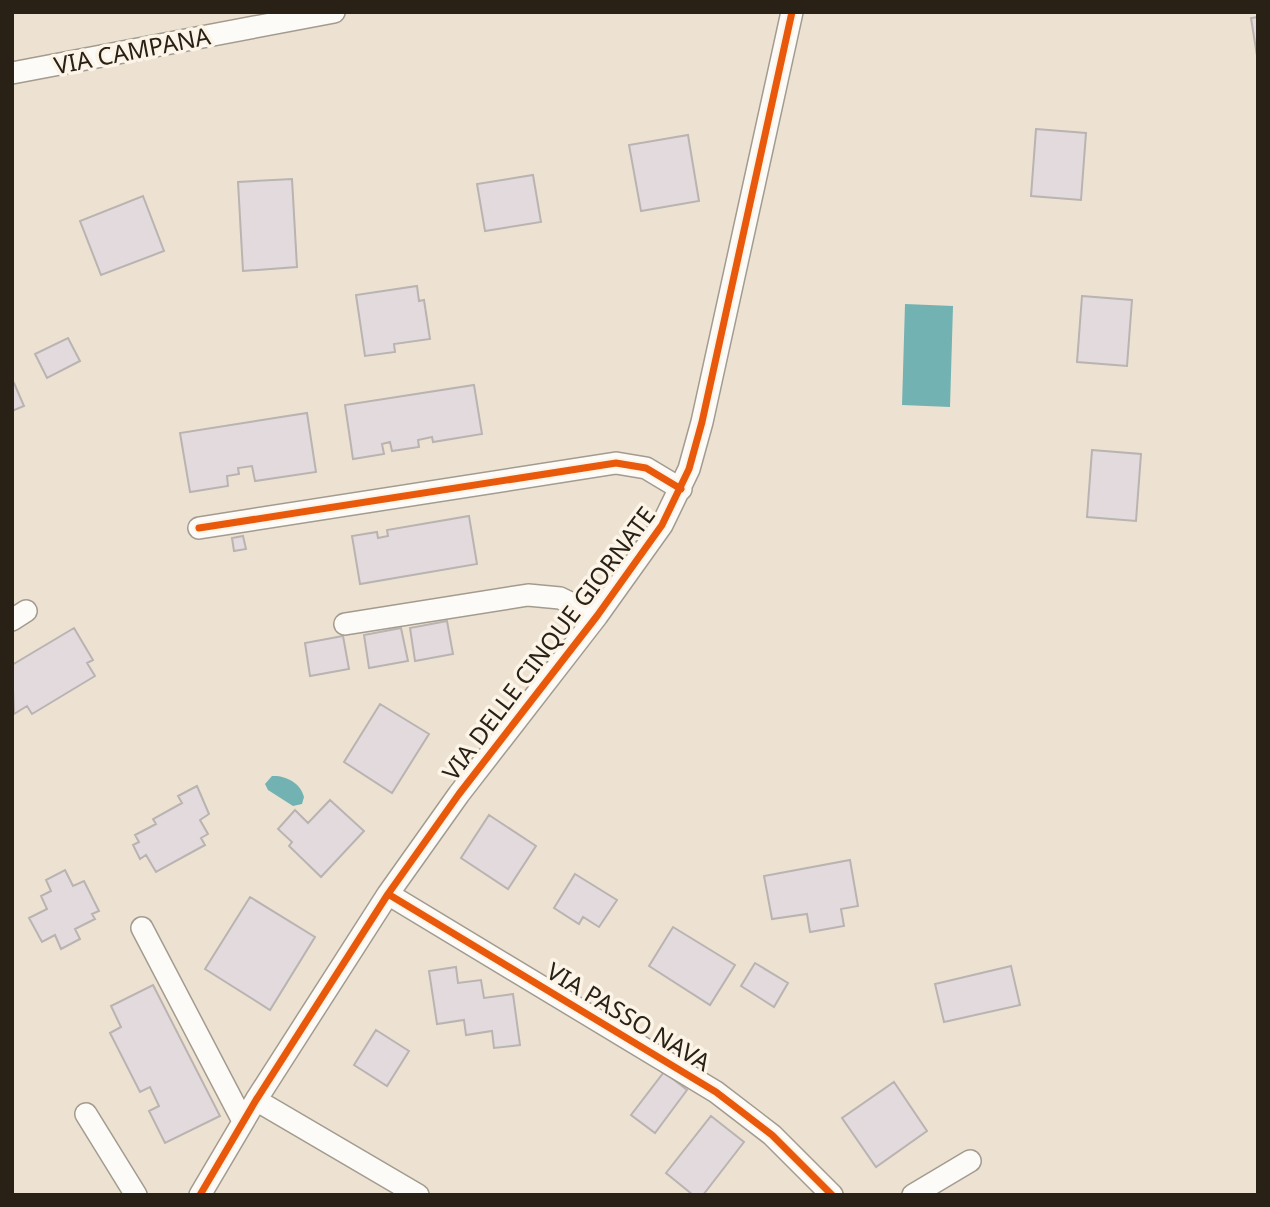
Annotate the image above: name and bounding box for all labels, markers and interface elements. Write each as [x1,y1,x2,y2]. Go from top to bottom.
street label: VIA CAMPANA [51,19,214,81]
street label: VIA DELLE CINQUE GIORNATE [434,499,662,787]
street label: VIA PASSO NAVA [541,954,718,1078]

